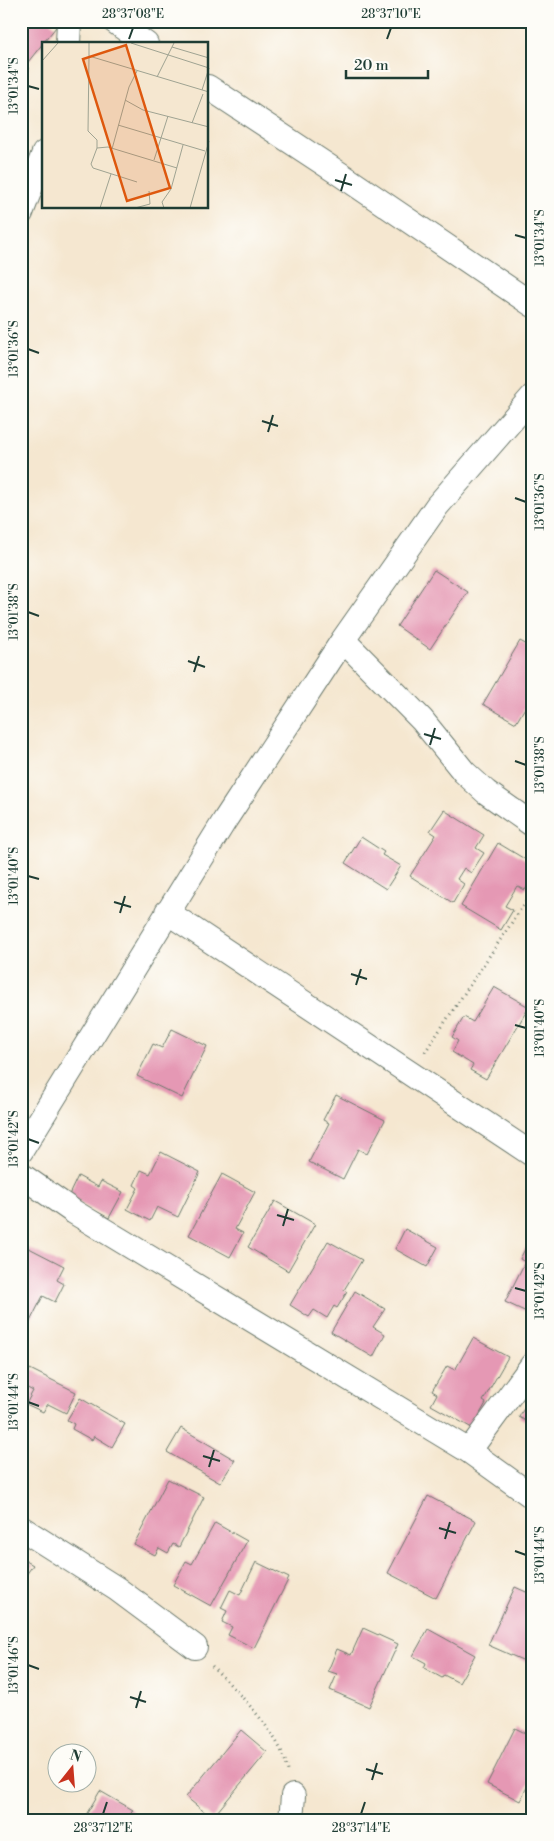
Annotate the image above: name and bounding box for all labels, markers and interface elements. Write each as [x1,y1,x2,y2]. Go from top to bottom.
text: 28°37'08"E [102,7,164,22]
text: 28°37'10"E [361,7,421,22]
inset map [42,42,209,209]
scale bar [346,48,429,80]
text: 20 m [354,56,389,75]
text: 13°01'34"S [7,57,22,115]
text: 13°01'34"S [533,209,548,267]
text: 13°01'36"S [7,320,22,378]
text: 13°01'36"S [533,473,548,531]
text: 13°01'38"S [7,583,22,641]
text: 13°01'38"S [533,736,548,794]
text: 13°01'40"S [7,847,22,905]
text: 13°01'40"S [533,999,548,1057]
text: 13°01'42"S [7,1110,22,1168]
text: 13°01'42"S [533,1262,548,1320]
text: 13°01'44"S [7,1373,22,1431]
text: 13°01'44"S [533,1526,548,1584]
text: 13°01'46"S [7,1636,22,1694]
north arrow [48,1744,98,1794]
text: N [68,1746,83,1767]
text: 28°37'12"E [74,1821,132,1836]
text: 28°37'14"E [332,1821,390,1836]

